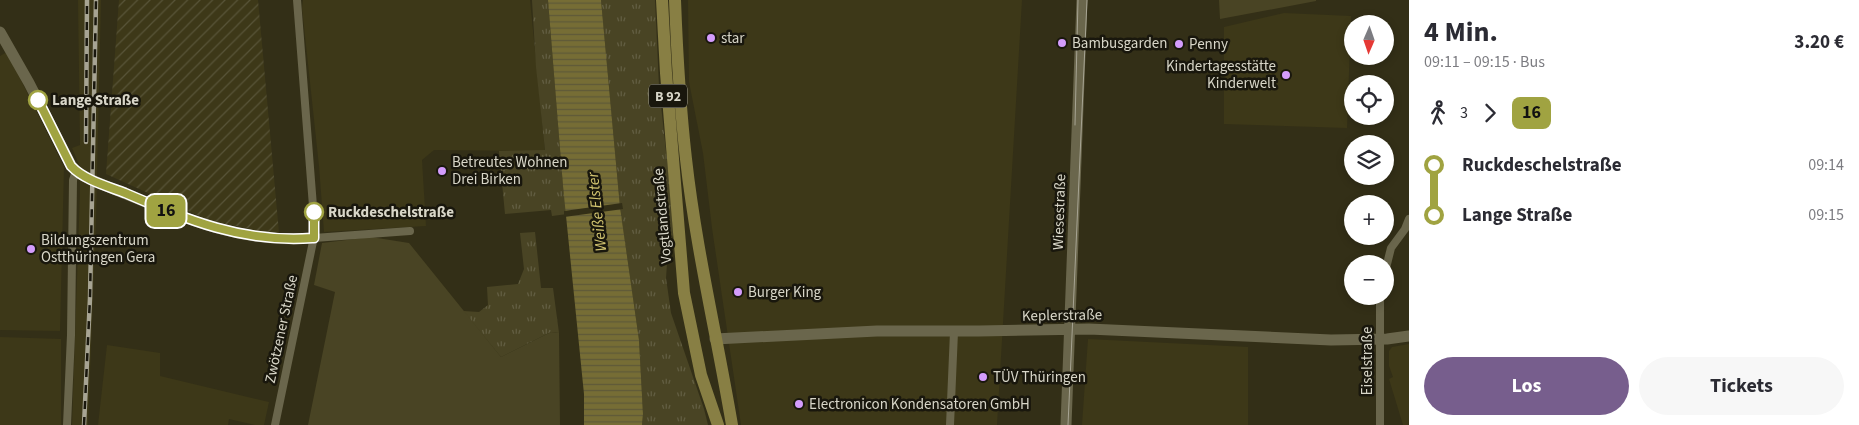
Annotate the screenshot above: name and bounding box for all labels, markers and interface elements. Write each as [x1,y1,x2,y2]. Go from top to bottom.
text: 4 Min. [1424,12,1498,52]
north arrow [1344,15,1394,65]
map controls [1344,15,1394,305]
place label: star [721,28,745,49]
text: 3.20 € [1794,29,1844,56]
marker: star [705,32,717,44]
place label: Bambusgarden [1072,33,1167,54]
place label: Penny [1189,34,1228,55]
marker: Bambusgarden [1056,37,1068,49]
marker: Penny [1173,38,1185,50]
text: 09:11 – 09:15 · Bus [1424,51,1545,73]
place label: Kindertagesstätte Kinderwelt [1166,56,1276,94]
marker: Kindertagesstätte Kinderwelt [1280,69,1292,81]
button: locate [1344,75,1394,125]
road number: B 92 [649,84,687,108]
marker: Lange Straße [28,90,48,110]
place label: Lange Straße [52,90,139,111]
icon: walk [1424,99,1452,127]
icon: forward [1476,99,1504,127]
text: 16 [1522,100,1541,125]
text: 3 [1460,102,1468,124]
button: layers [1344,135,1394,185]
place label: Betreutes Wohnen Drei Birken [452,152,567,190]
text: Ruckdeschelstraße [1462,152,1622,179]
text: 09:14 [1808,154,1844,176]
marker: Betreutes Wohnen Drei Birken [436,165,448,177]
street label: Vogtlandstraße [648,167,677,265]
water label: Weiße Elster [582,170,612,253]
street label: Wiesestraße [1048,174,1071,250]
line badge: 16 [144,195,188,227]
button: + [1344,195,1394,245]
text: 16 [156,198,176,223]
marker: Ruckdeschelstraße [304,202,324,222]
place label: Ruckdeschelstraße [328,202,454,223]
text: Lange Straße [1462,202,1572,229]
text: 09:15 [1808,204,1844,226]
place label: Bildungszentrum Ostthüringen Gera [41,230,155,268]
marker: Bildungszentrum Ostthüringen Gera [25,243,37,255]
button: − [1344,255,1394,305]
street label: Zwötzener Straße [260,273,303,385]
place label: Burger King [748,282,822,303]
marker: Burger King [732,286,744,298]
street label: Keplerstraße [1022,304,1102,327]
street label: Eiselstraße [1357,327,1378,395]
button: Los [1424,357,1629,415]
button: Tickets [1639,357,1844,415]
place label: TÜV Thüringen [993,367,1086,388]
marker: TÜV Thüringen [977,371,989,383]
place label: Electronicon Kondensatoren GmbH [809,394,1030,415]
marker: Electronicon Kondensatoren GmbH [793,398,805,410]

